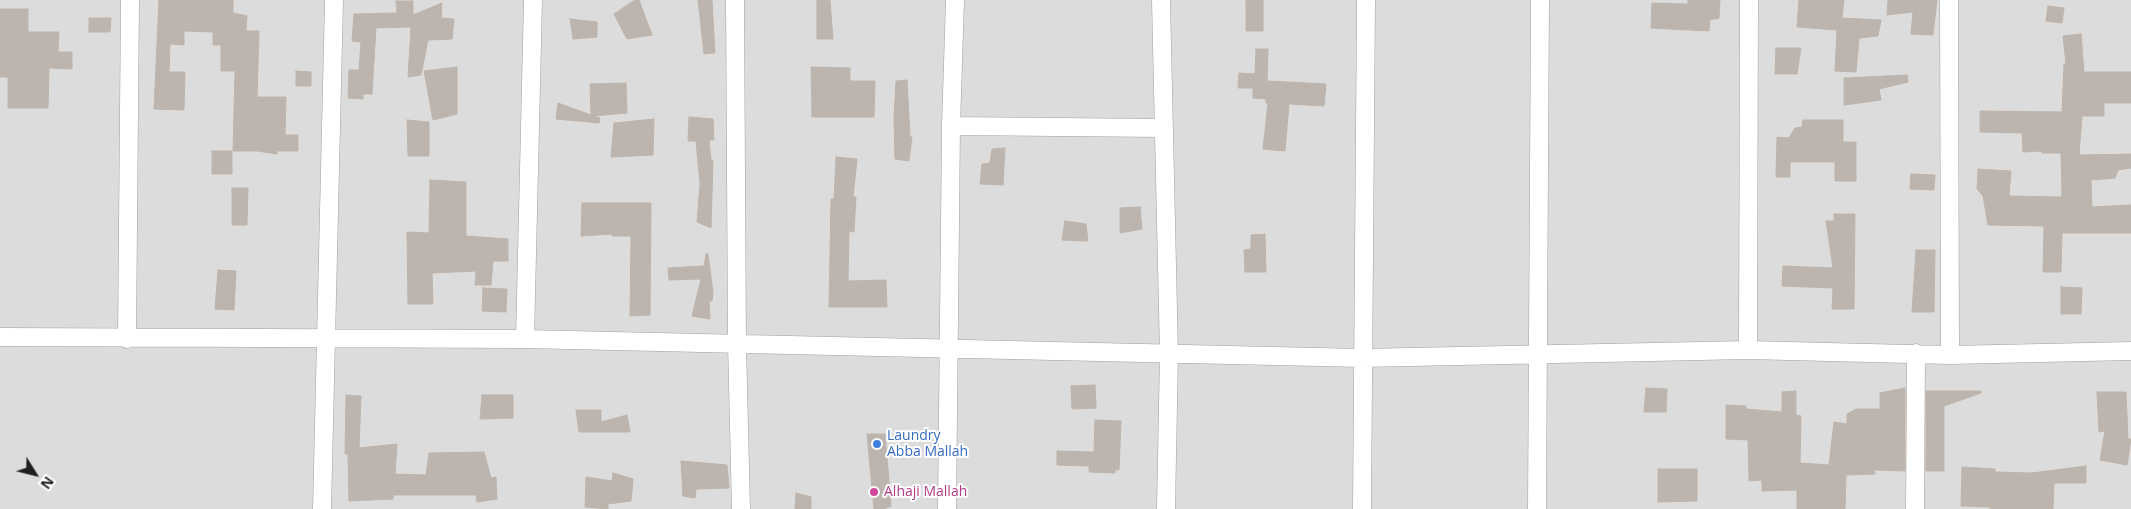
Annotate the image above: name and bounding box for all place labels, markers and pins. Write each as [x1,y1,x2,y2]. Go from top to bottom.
place label: Laundry Abba Mallah [887,428,968,461]
marker: Laundry Abba Mallah [871,438,883,450]
place label: Alhaji Mallah [884,484,967,500]
marker: Alhaji Mallah [868,486,880,498]

